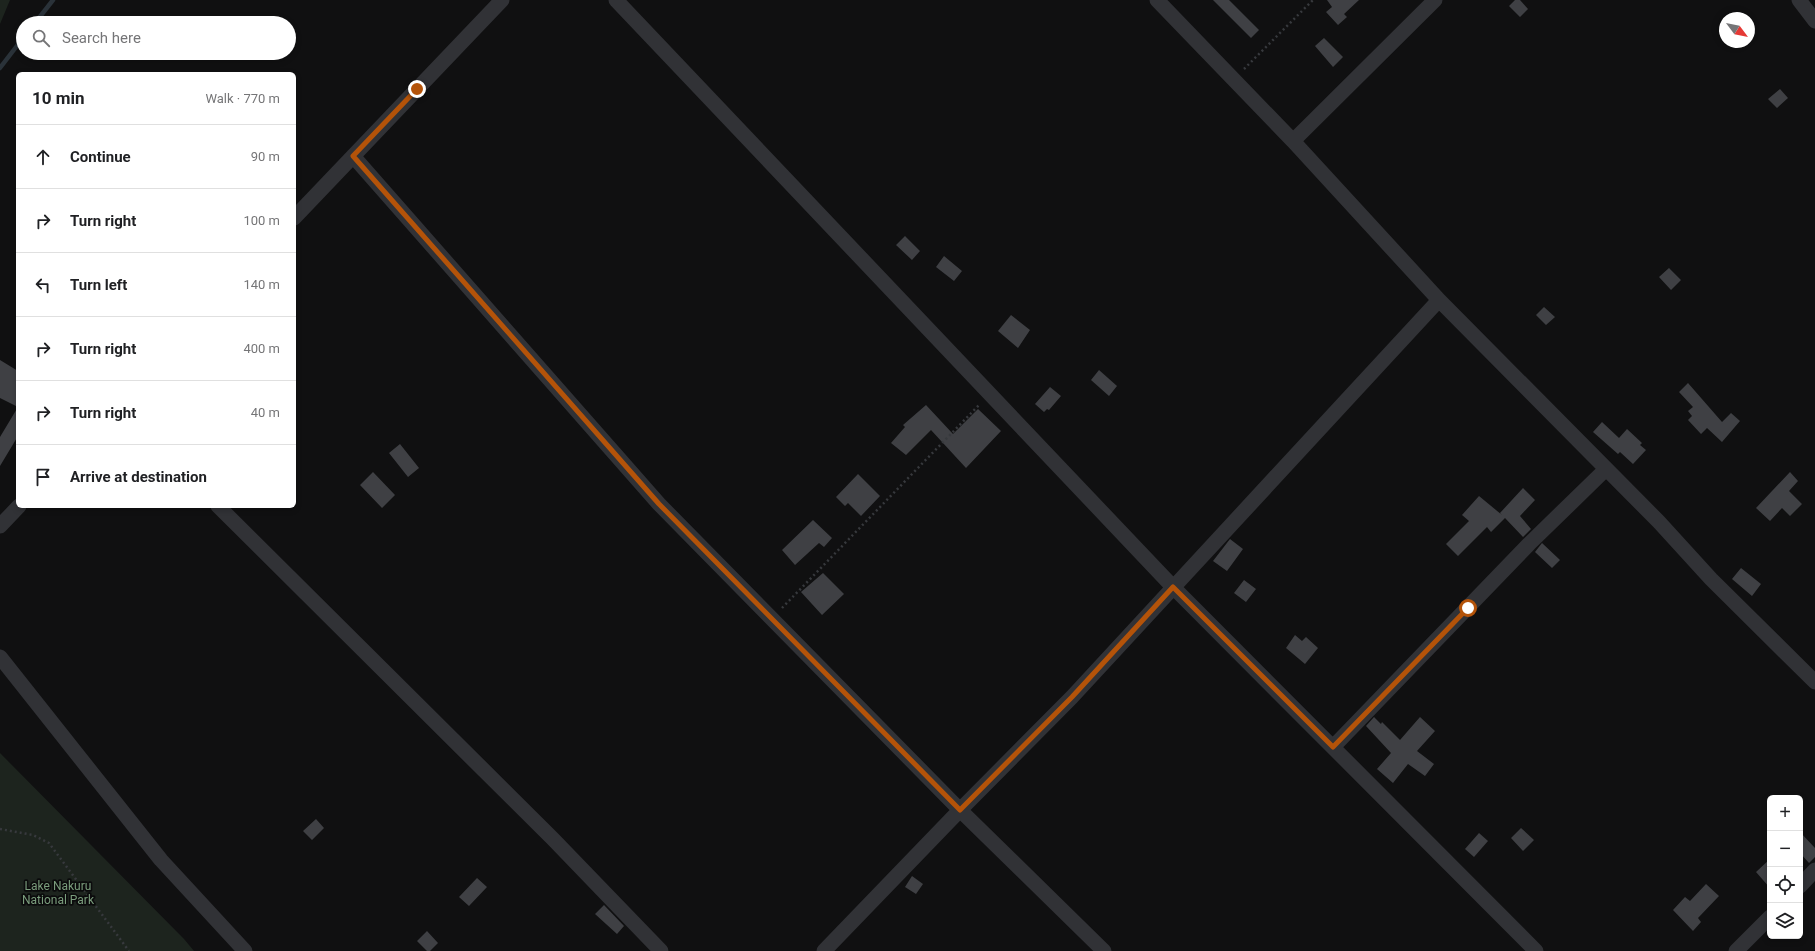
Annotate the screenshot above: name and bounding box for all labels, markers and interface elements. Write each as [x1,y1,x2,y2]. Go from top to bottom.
north arrow [1719,12,1755,48]
search box [16,16,296,60]
icon: search [30,27,52,49]
text: Search here [62,29,141,47]
route end [408,80,426,98]
text: 10 min [32,88,85,108]
text: Walk · 770 m [205,91,280,106]
icon: ahead [32,146,54,168]
text: Continue [70,148,131,166]
text: 90 m [251,149,280,164]
icon: right [32,210,54,232]
text: Turn right [70,212,136,230]
text: 100 m [243,213,280,228]
icon: left [32,274,54,296]
text: Turn left [70,276,127,294]
text: 140 m [243,277,280,292]
icon: right [32,338,54,360]
text: Turn right [70,340,136,358]
text: 400 m [243,341,280,356]
icon: right [32,402,54,424]
text: Turn right [70,404,136,422]
text: 40 m [251,405,280,420]
icon: arrive [32,466,54,488]
text: Arrive at destination [70,468,207,486]
route start [1459,599,1477,617]
map controls [1767,795,1803,939]
button: + [1767,795,1803,831]
button: − [1767,831,1803,867]
button: locate [1767,867,1803,903]
park label: Lake Nakuru National Park [22,879,95,907]
button: layers [1767,903,1803,939]

